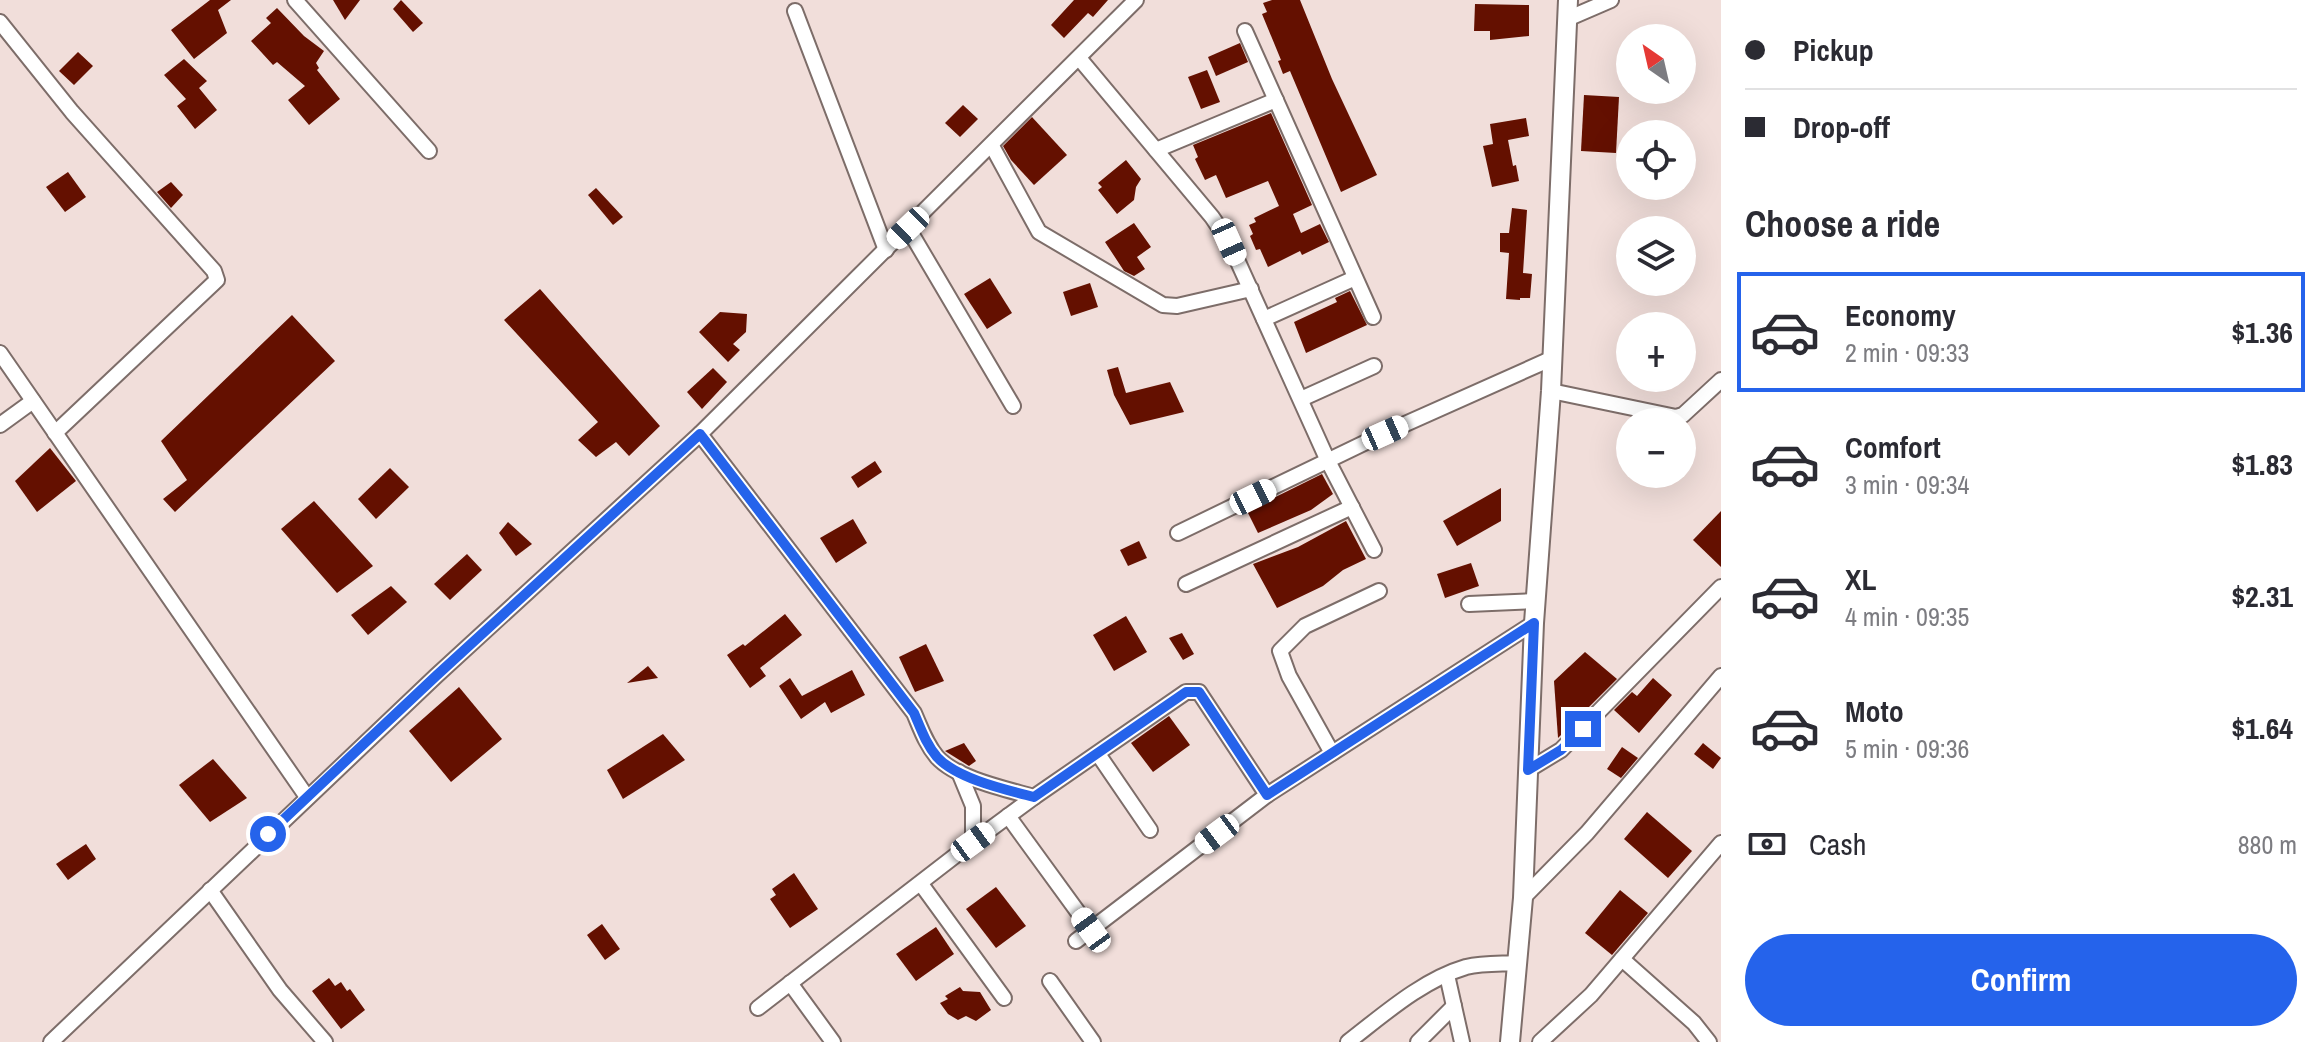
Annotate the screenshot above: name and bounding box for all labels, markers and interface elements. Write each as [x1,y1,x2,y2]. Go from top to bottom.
north arrow [1616,24,1696,104]
map controls [1616,24,1696,488]
text: Pickup [1793,30,1874,70]
text: Drop-off [1793,107,1890,147]
button: locate [1616,120,1696,200]
text: Choose a ride [1745,200,1940,248]
car [882,203,934,253]
car [1208,215,1250,269]
button: layers [1616,216,1696,296]
text: Economy [1845,295,1956,335]
icon: car [1749,296,1821,368]
button: + [1616,312,1696,392]
text: $1.36 [2231,312,2293,352]
text: 2 min · 09:33 [1845,335,1969,370]
button: − [1616,408,1696,488]
car [1358,412,1412,454]
text: Comfort [1845,427,1941,467]
icon: car [1749,428,1821,500]
text: $1.83 [2231,444,2293,484]
text: 3 min · 09:34 [1845,467,1969,502]
car [1226,476,1280,518]
text: XL [1845,559,1876,599]
icon: car [1749,560,1821,632]
text: $2.31 [2231,576,2293,616]
text: 4 min · 09:35 [1845,599,1969,634]
text: Moto [1845,691,1904,731]
icon: car [1749,692,1821,764]
text: $1.64 [2231,708,2293,748]
route end [1565,711,1601,747]
text: 5 min · 09:36 [1845,731,1969,766]
car [1191,810,1243,858]
route start [250,816,286,852]
car [947,818,999,866]
icon: cash [1745,822,1789,866]
text: Cash [1809,824,1866,864]
text: 880 m [2238,827,2297,862]
car [1067,904,1115,956]
button: Confirm [1745,934,2297,1026]

